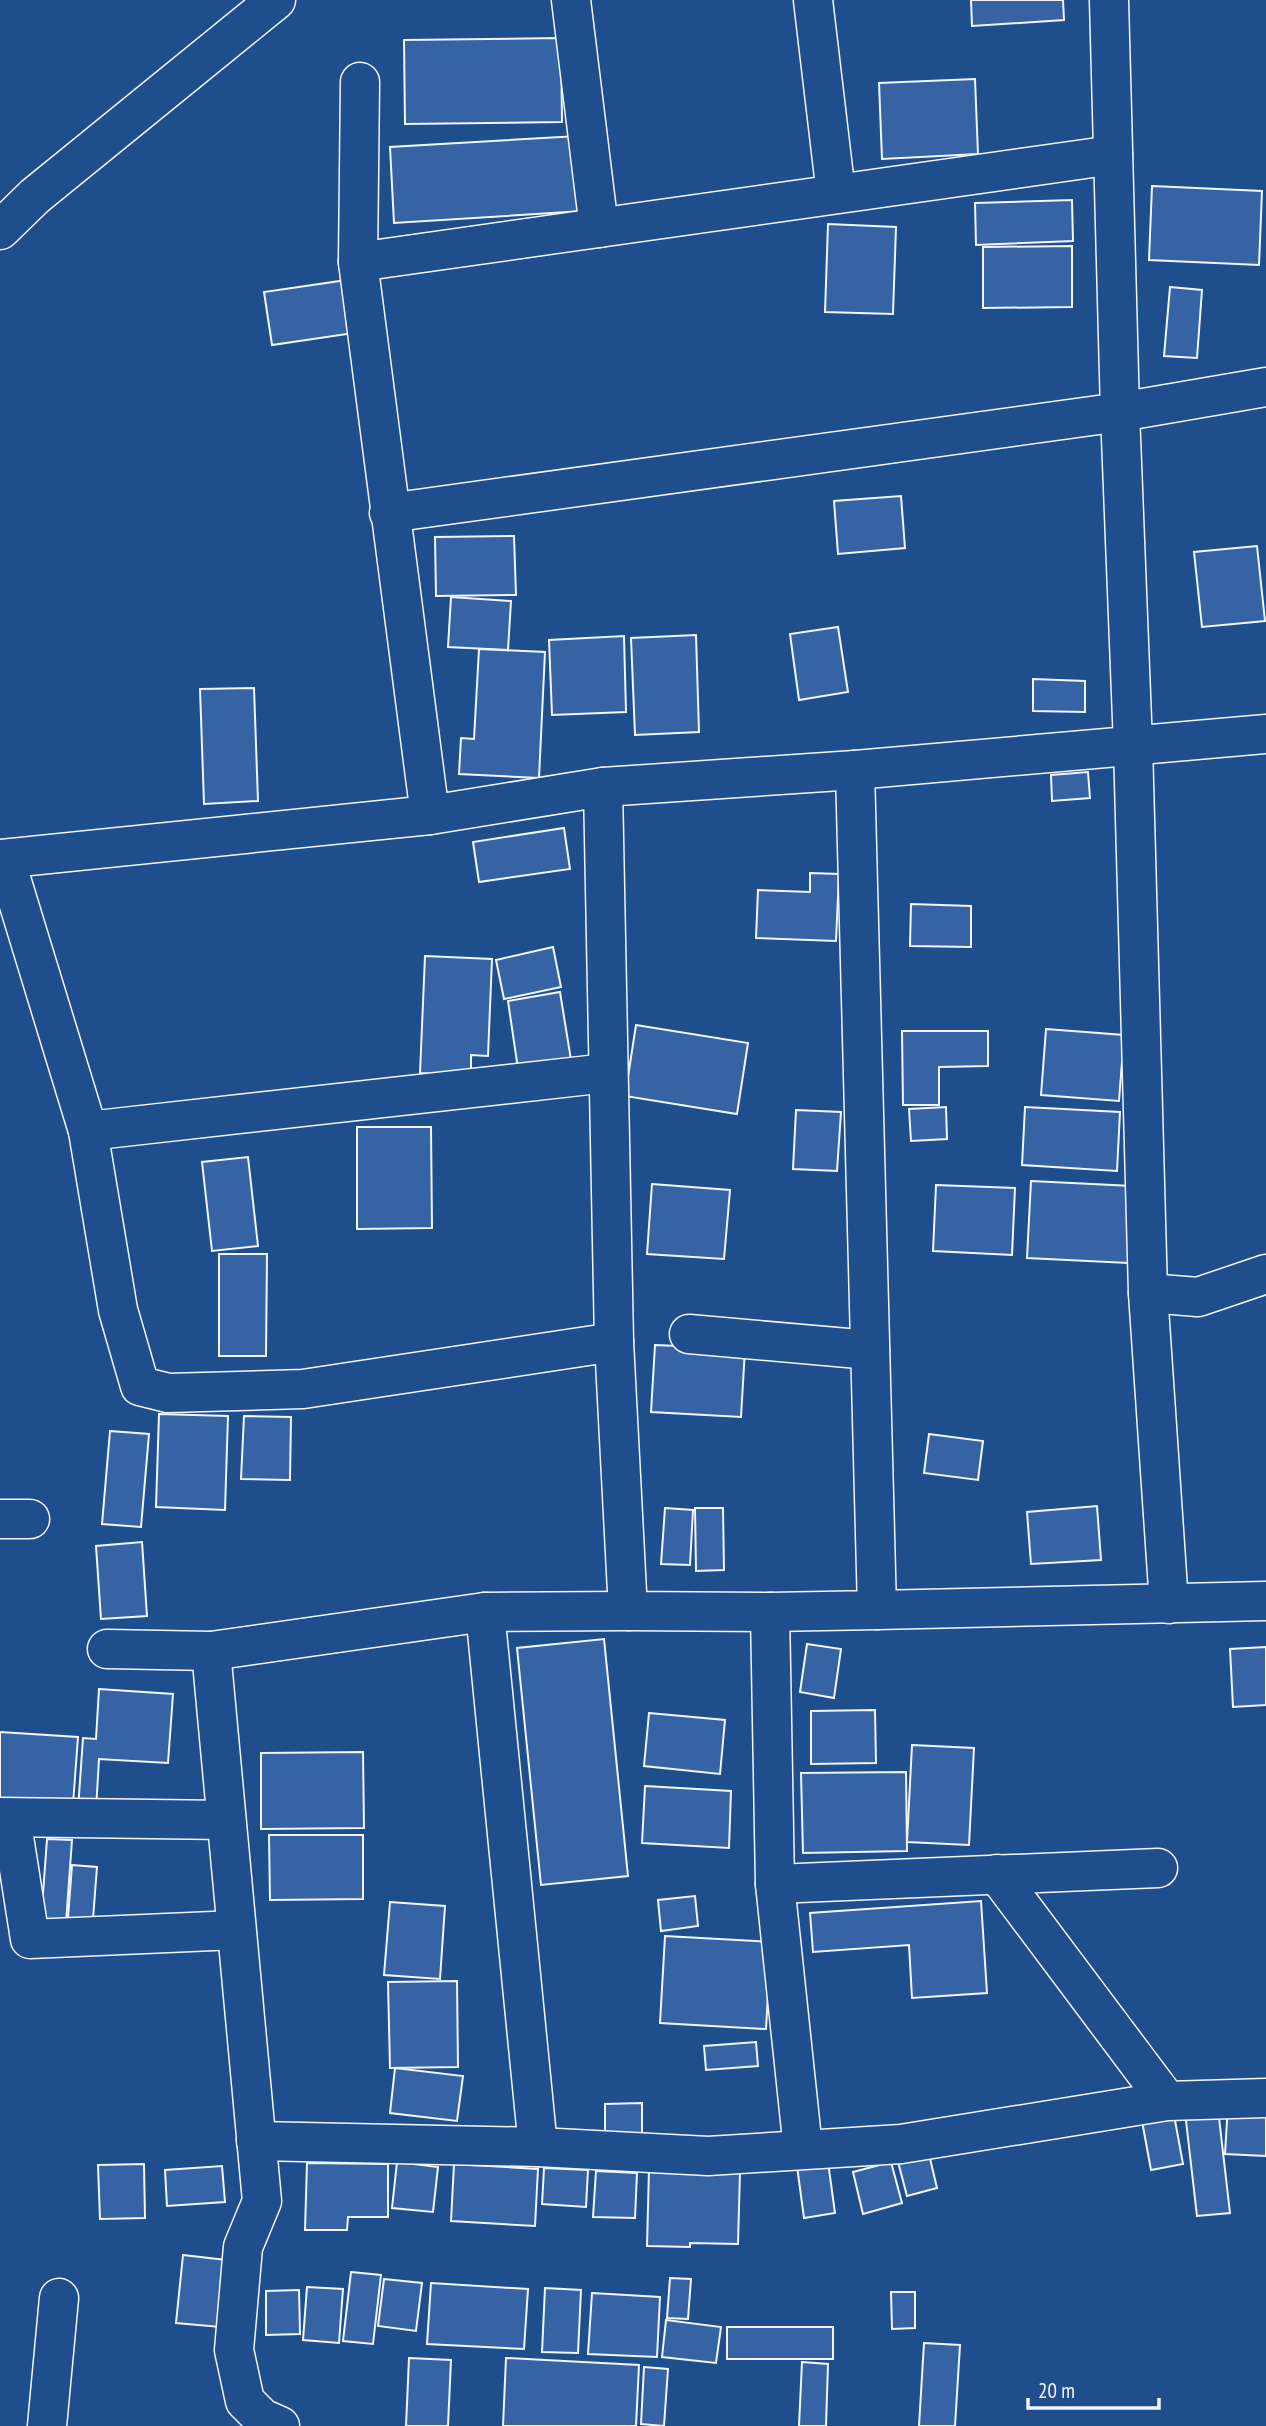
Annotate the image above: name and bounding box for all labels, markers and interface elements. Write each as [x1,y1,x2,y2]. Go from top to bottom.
scale bar [1028,2366,1159,2410]
text: 20 m [1038,2377,1075,2404]

